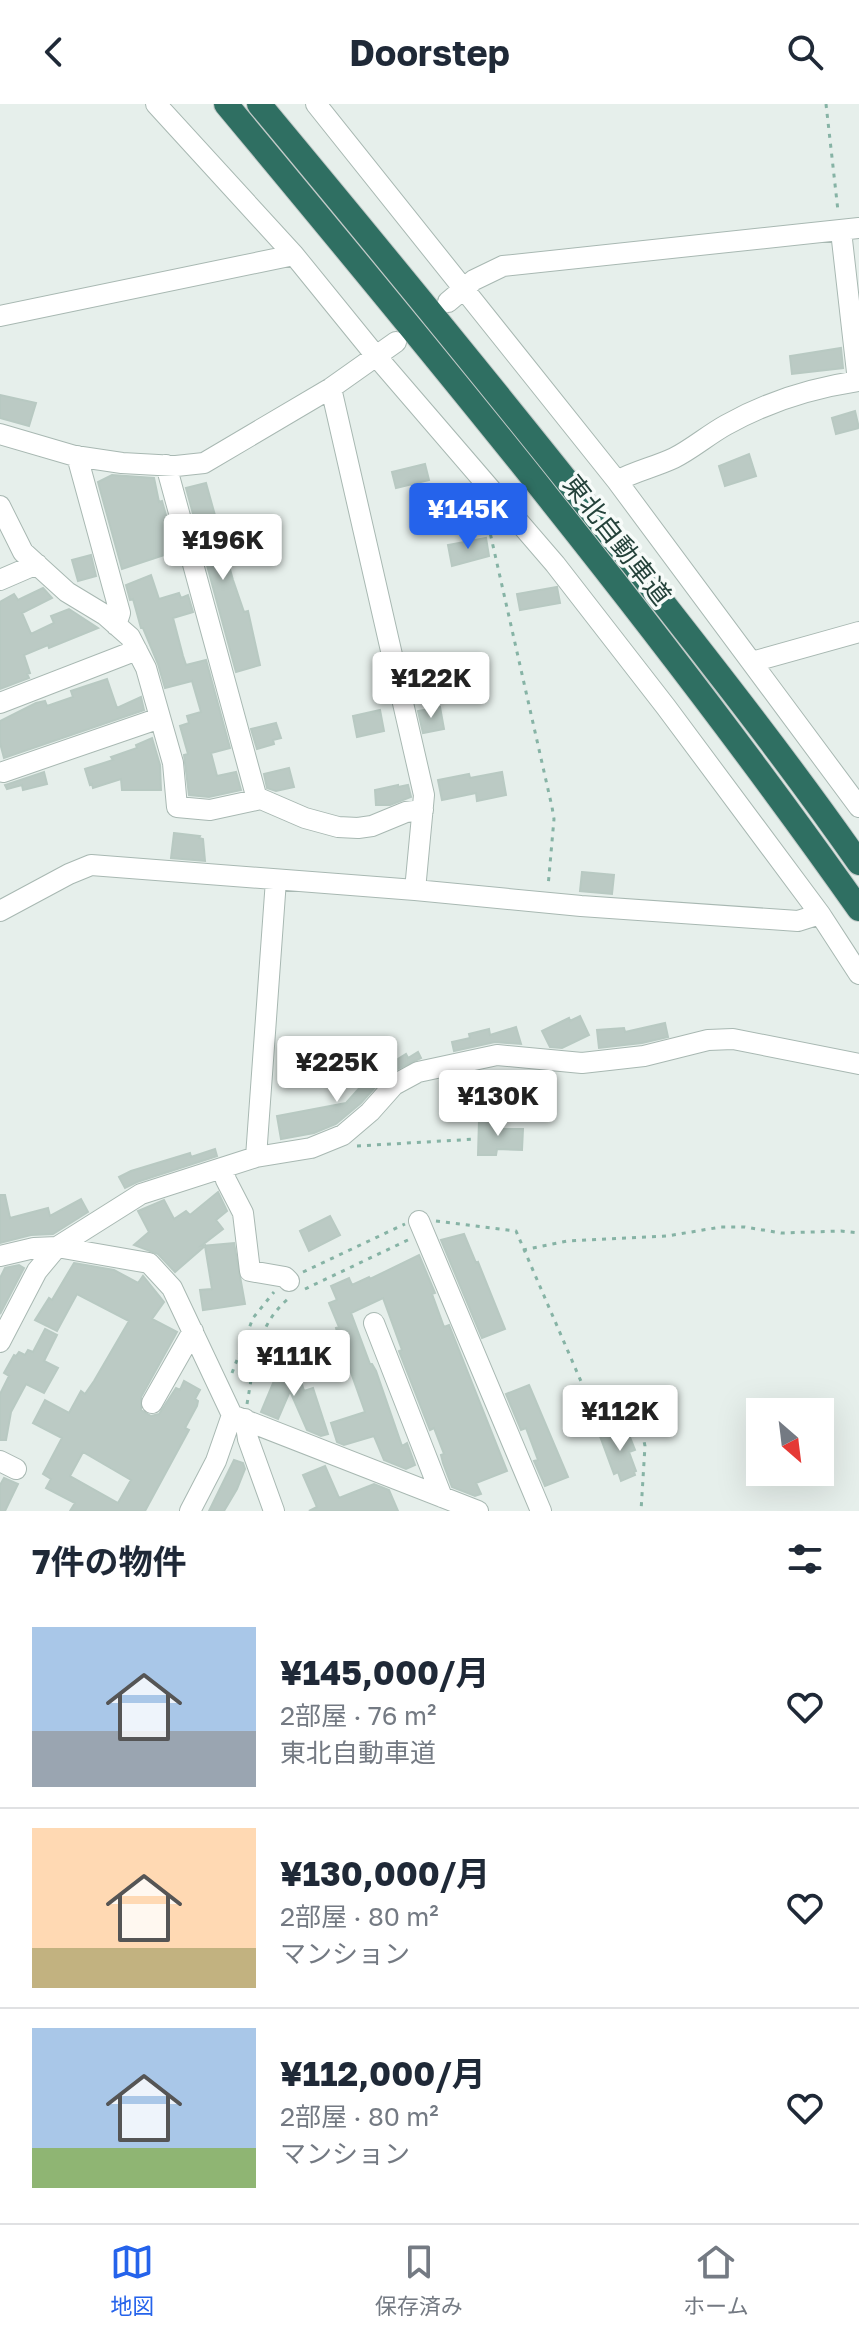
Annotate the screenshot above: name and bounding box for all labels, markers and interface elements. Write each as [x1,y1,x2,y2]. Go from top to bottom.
icon: back [32,30,76,74]
icon: search [783,30,827,74]
text: Doorstep [349,31,510,74]
street label: 東北自動車道 [557,469,678,611]
pin: ¥145K [412,483,524,551]
text: ¥145K [427,493,509,524]
pin: ¥196K [167,514,279,582]
text: ¥196K [182,524,264,555]
pin: ¥122K [375,652,487,720]
text: ¥122K [390,662,472,693]
pin: ¥225K [281,1036,393,1104]
text: ¥225K [295,1046,379,1077]
pin: ¥130K [442,1070,554,1138]
text: ¥130K [457,1080,539,1111]
pin: ¥111K [238,1330,350,1398]
text: ¥111K [256,1340,332,1371]
pin: ¥112K [564,1385,676,1453]
text: ¥112K [581,1395,659,1426]
north arrow [746,1398,834,1486]
map controls [746,1398,834,1486]
icon: filters [783,1537,827,1581]
text: 7件の物件 [32,1541,187,1581]
text: ¥145,000/月 [280,1652,489,1692]
icon: home [96,1659,192,1755]
icon: heart [783,1685,827,1729]
text: 2部屋 · 76 m² [280,1700,436,1731]
text: 東北自動車道 [280,1737,436,1768]
text: ¥130,000/月 [280,1853,490,1893]
icon: home [96,1860,192,1956]
icon: heart [783,1886,827,1930]
text: 2部屋 · 80 m² [280,1901,439,1932]
text: マンション [280,1938,410,1969]
text: ¥112,000/月 [280,2053,486,2093]
icon: home [96,2060,192,2156]
icon: heart [783,2086,827,2130]
text: 2部屋 · 80 m² [280,2101,439,2132]
text: マンション [280,2138,410,2169]
tab: 地図 [110,2240,154,2320]
tab: 保存済み [375,2240,463,2320]
tab: ホーム [683,2240,749,2320]

